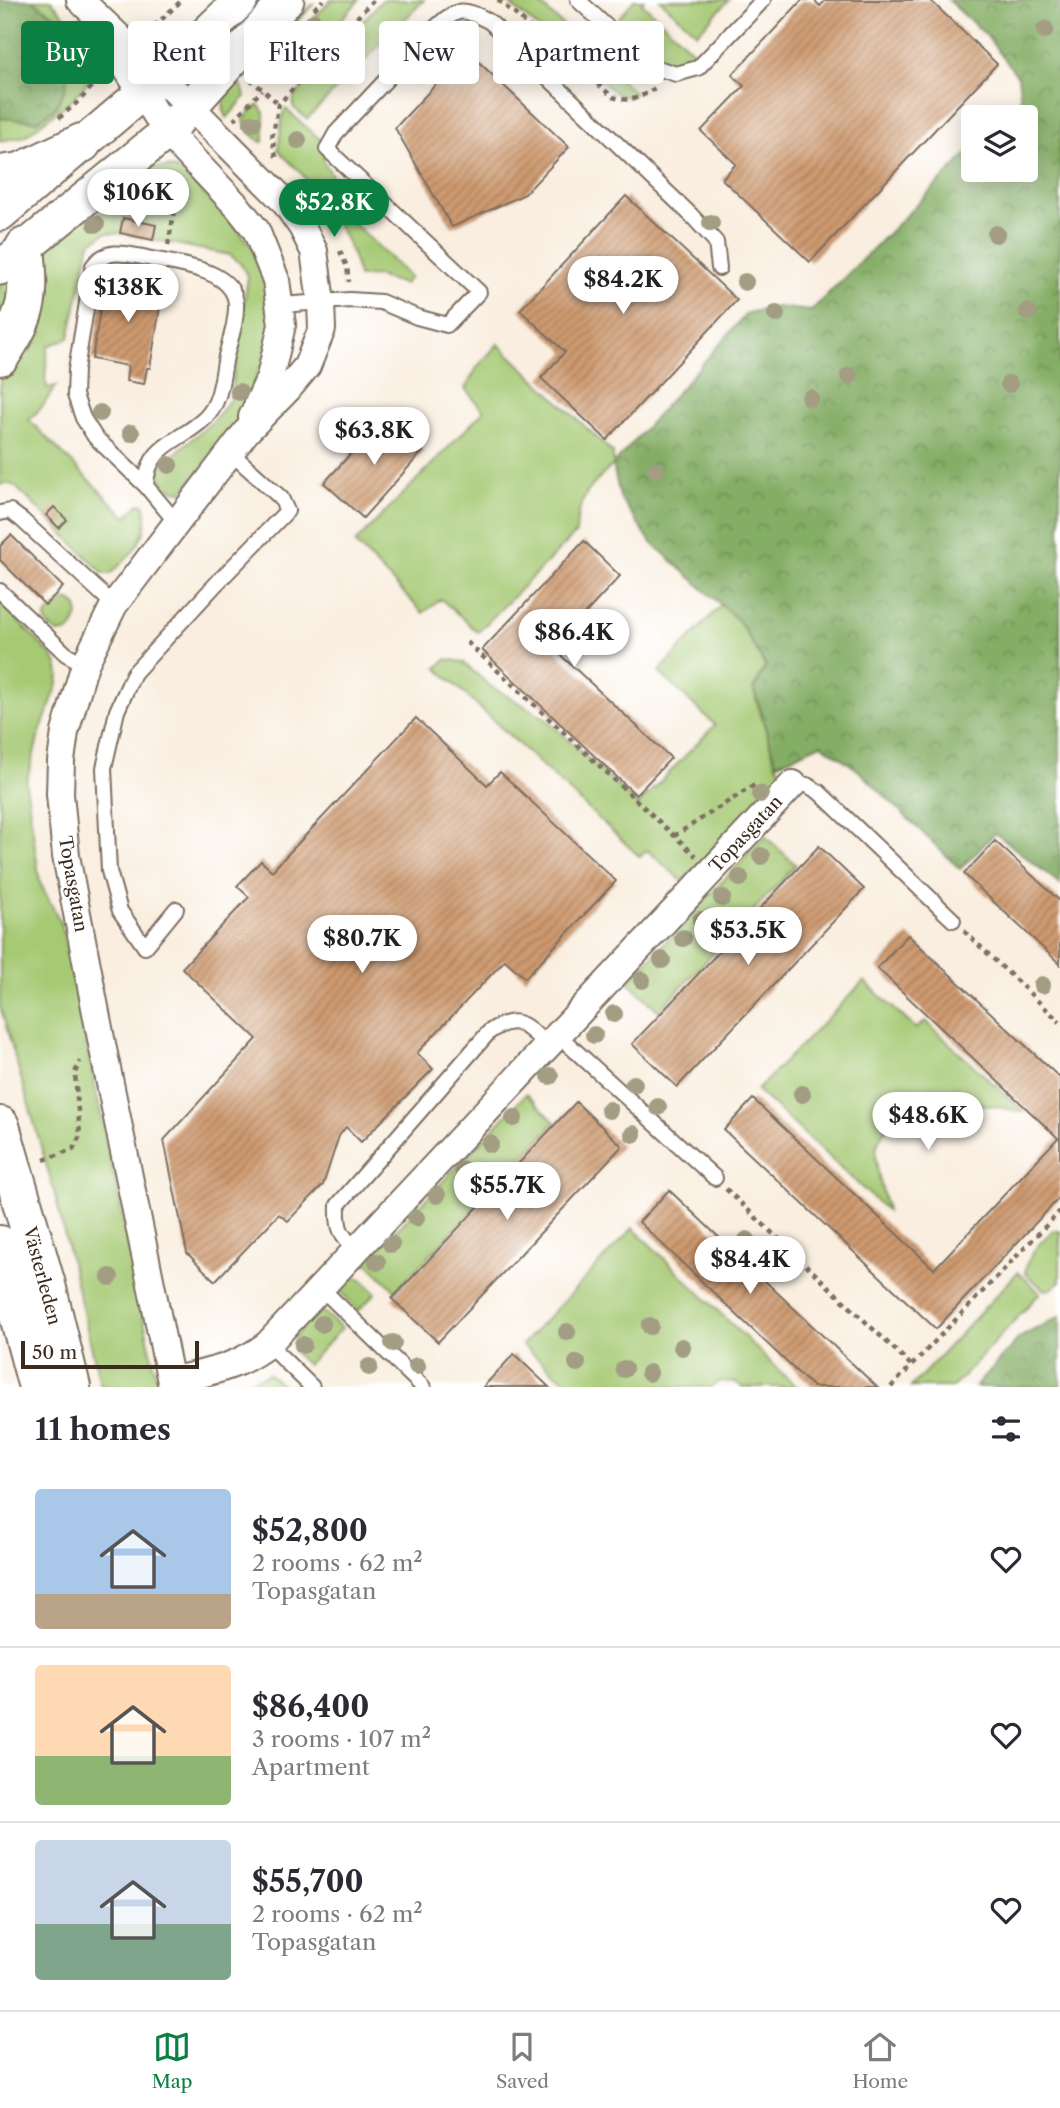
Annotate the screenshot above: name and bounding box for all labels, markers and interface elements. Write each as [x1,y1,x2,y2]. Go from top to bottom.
chip: Buy [21,21,114,84]
chip: Rent [128,21,230,84]
chip: Filters [244,21,365,84]
chip: New [379,21,479,84]
chip: Apartment [493,21,664,84]
map controls [961,105,1038,182]
button: layers [961,105,1038,182]
pin: $106K [89,170,187,229]
text: $106K [103,178,173,206]
pin: $52.8K [277,180,391,239]
text: $52.8K [295,188,373,216]
pin: $84.2K [566,256,680,316]
pin: $138K [79,264,177,324]
text: $84.2K [584,265,662,293]
text: $138K [94,273,162,301]
pin: $63.8K [317,407,431,467]
text: $63.8K [335,416,413,444]
pin: $86.4K [517,610,631,669]
text: $86.4K [534,618,614,646]
street label: Topasgatan [705,791,787,877]
street label: Topasgatan [54,834,92,934]
pin: $53.5K [691,908,805,967]
pin: $80.7K [305,916,419,975]
text: $53.5K [710,916,786,944]
text: $80.7K [323,924,401,952]
pin: $48.6K [871,1092,985,1152]
text: $48.6K [888,1101,968,1129]
pin: $55.7K [450,1162,564,1222]
text: $55.7K [470,1171,544,1199]
street label: Västerleden [18,1223,66,1328]
pin: $84.4K [693,1236,807,1296]
text: $84.4K [710,1245,790,1273]
scale bar [21,1338,200,1370]
text: 50 m [32,1341,77,1364]
icon: filters [987,1410,1025,1448]
text: 11 homes [35,1411,171,1448]
text: $52,800 [252,1512,368,1549]
icon: home [91,1517,175,1601]
icon: heart [987,1540,1025,1578]
text: 2 rooms · 62 m² [252,1549,423,1577]
text: Topasgatan [252,1577,376,1605]
text: $86,400 [252,1688,369,1725]
icon: home [91,1693,175,1777]
icon: heart [987,1716,1025,1754]
text: 3 rooms · 107 m² [252,1725,431,1753]
text: Apartment [252,1753,370,1781]
text: $55,700 [252,1863,364,1900]
icon: home [91,1868,175,1952]
icon: heart [987,1891,1025,1929]
text: 2 rooms · 62 m² [252,1900,423,1928]
text: Topasgatan [252,1928,376,1956]
tab: Map [152,2028,193,2093]
tab: Saved [496,2028,549,2093]
tab: Home [852,2028,908,2093]

